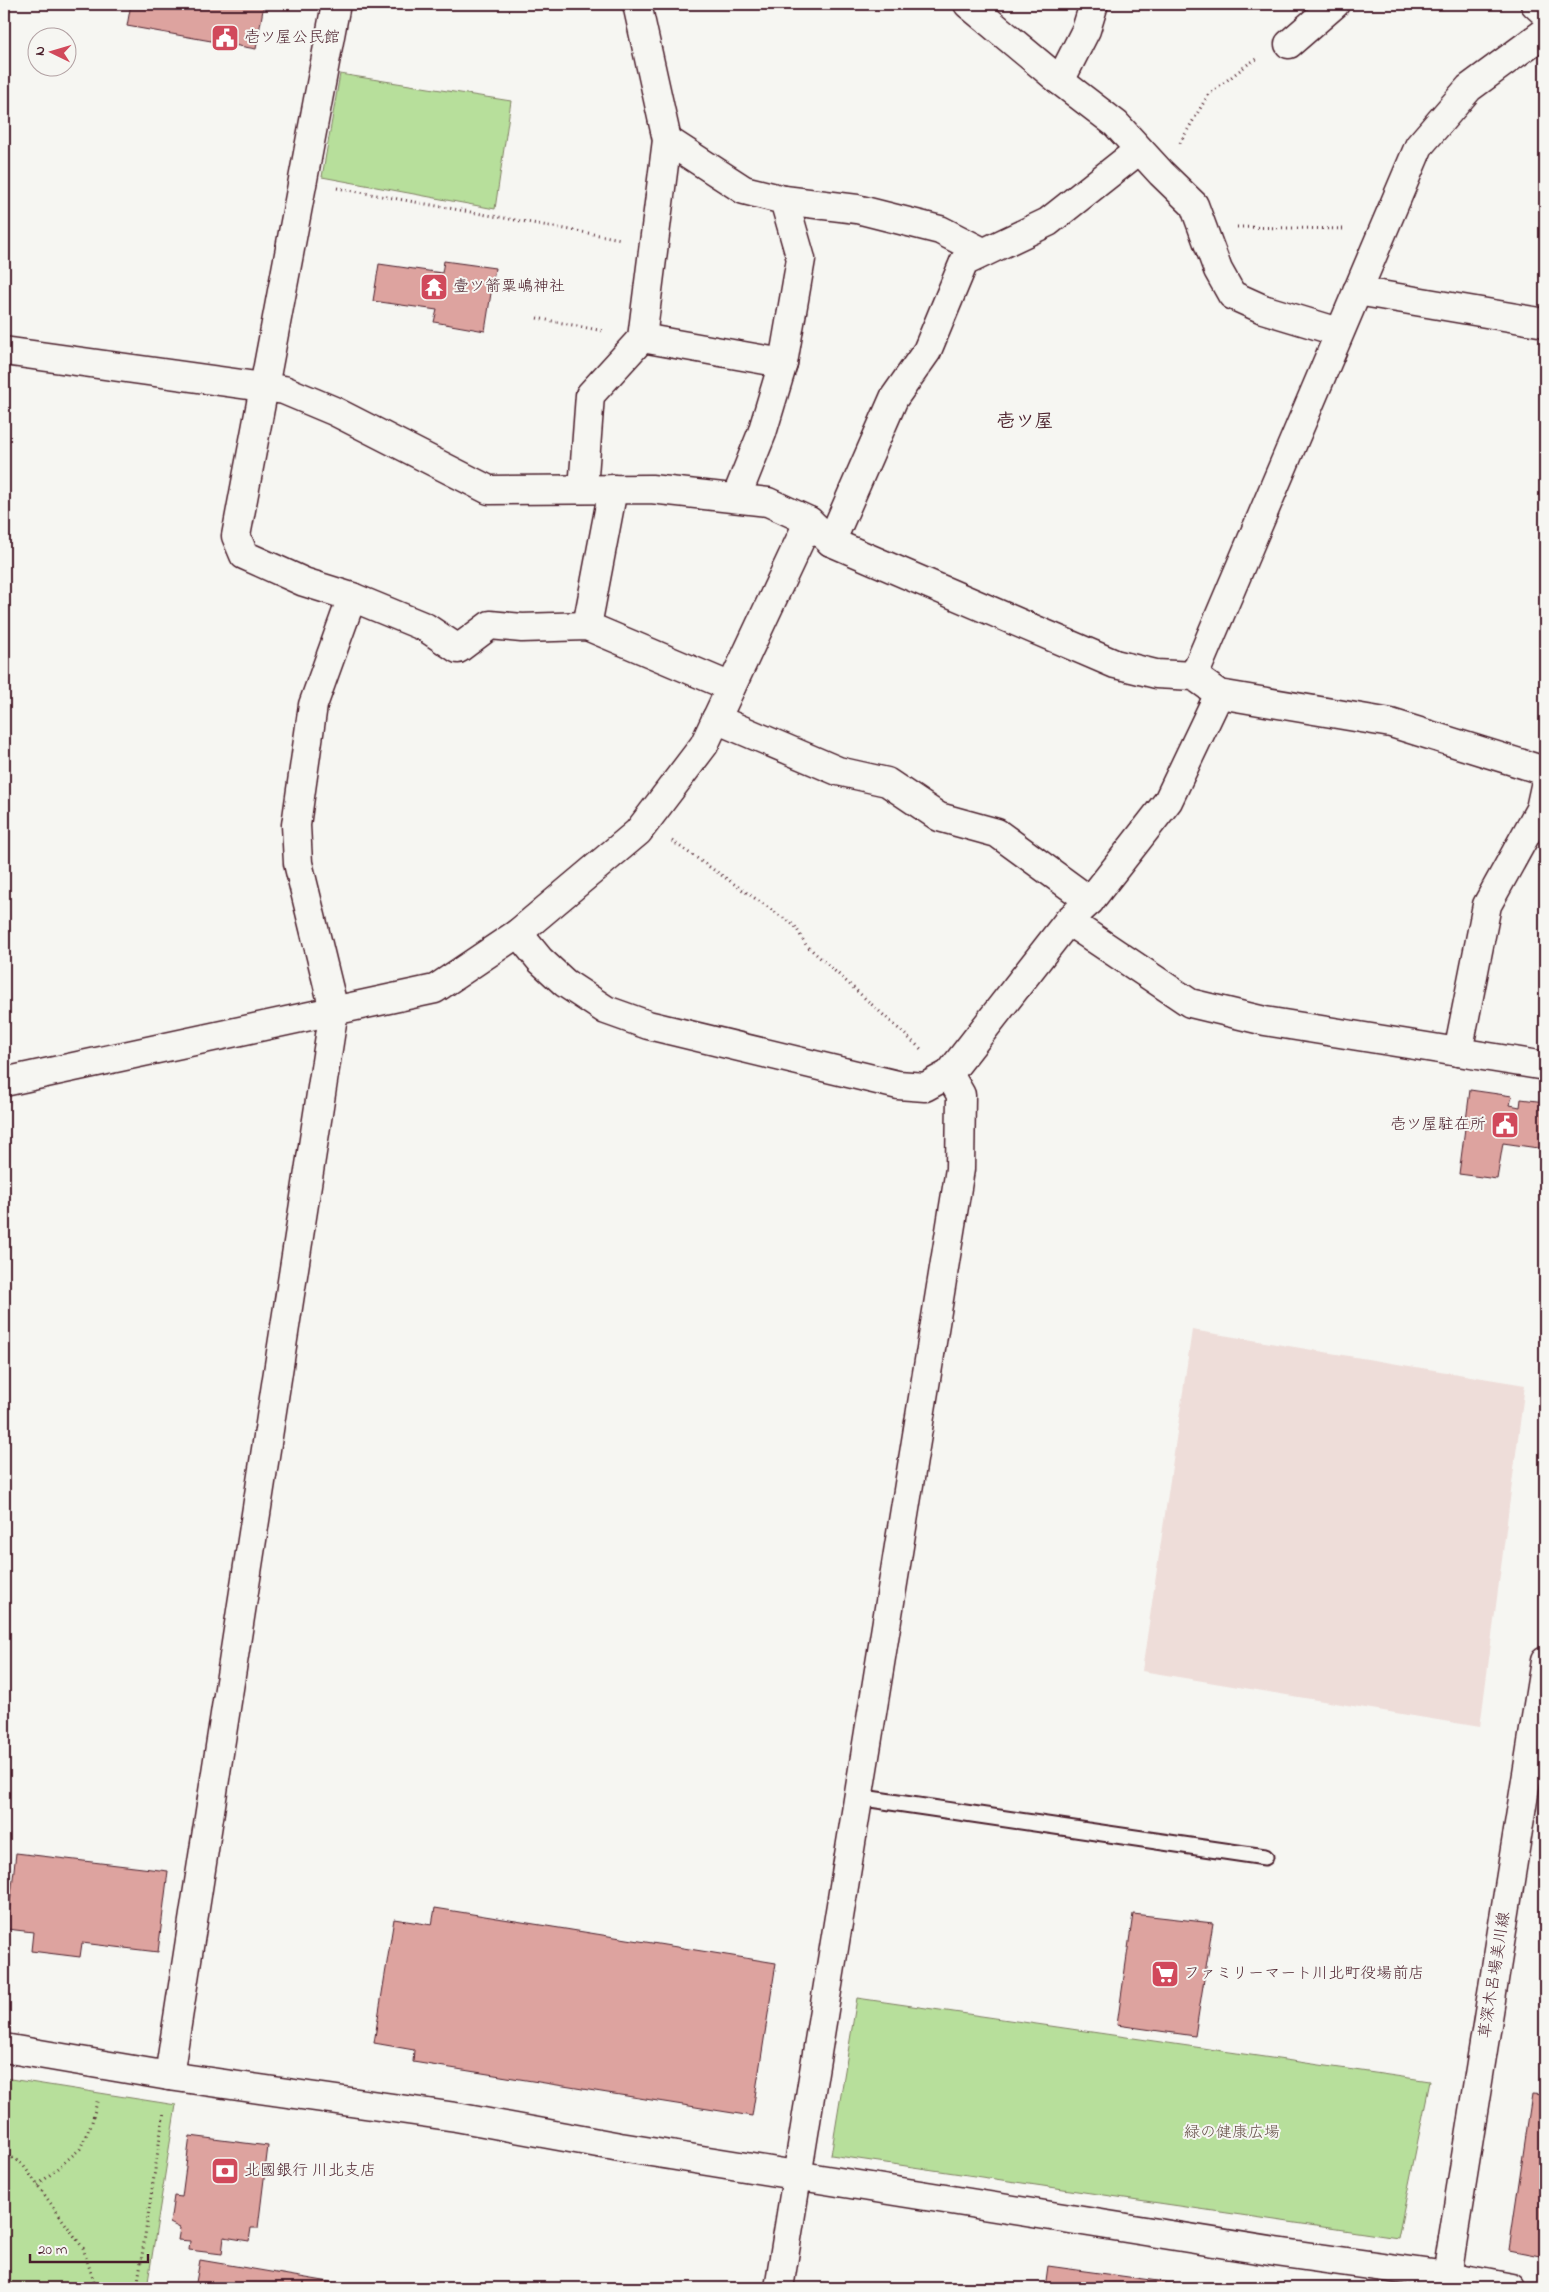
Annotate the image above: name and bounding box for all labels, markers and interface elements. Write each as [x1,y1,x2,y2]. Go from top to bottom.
public building icon: 壱ツ屋公民館 [210,23,240,53]
place label: 壱ツ屋公民館 [244,26,340,50]
north arrow [28,28,78,78]
text: N [30,45,51,57]
temple icon: 壹ツ箭粟嶋神社 [419,272,449,302]
place label: 壹ツ箭粟嶋神社 [453,275,565,299]
district label: 壱ツ屋 [996,409,1054,436]
public building icon: 壱ツ屋駐在所 [1490,1110,1520,1140]
place label: 壱ツ屋駐在所 [1390,1113,1486,1137]
street label: 草深木呂場美川線 [1473,1910,1517,2040]
supermarket icon: ファミリーマート川北町役場前店 [1150,1959,1180,1989]
place label: ファミリーマート川北町役場前店 [1184,1962,1424,1986]
park label: 緑の健康広場 [1184,2121,1280,2145]
bank icon: 北國銀行 川北支店 [210,2156,240,2186]
place label: 北國銀行 川北支店 [244,2159,376,2183]
scale bar [30,2232,148,2264]
text: 20 m [38,2239,68,2261]

